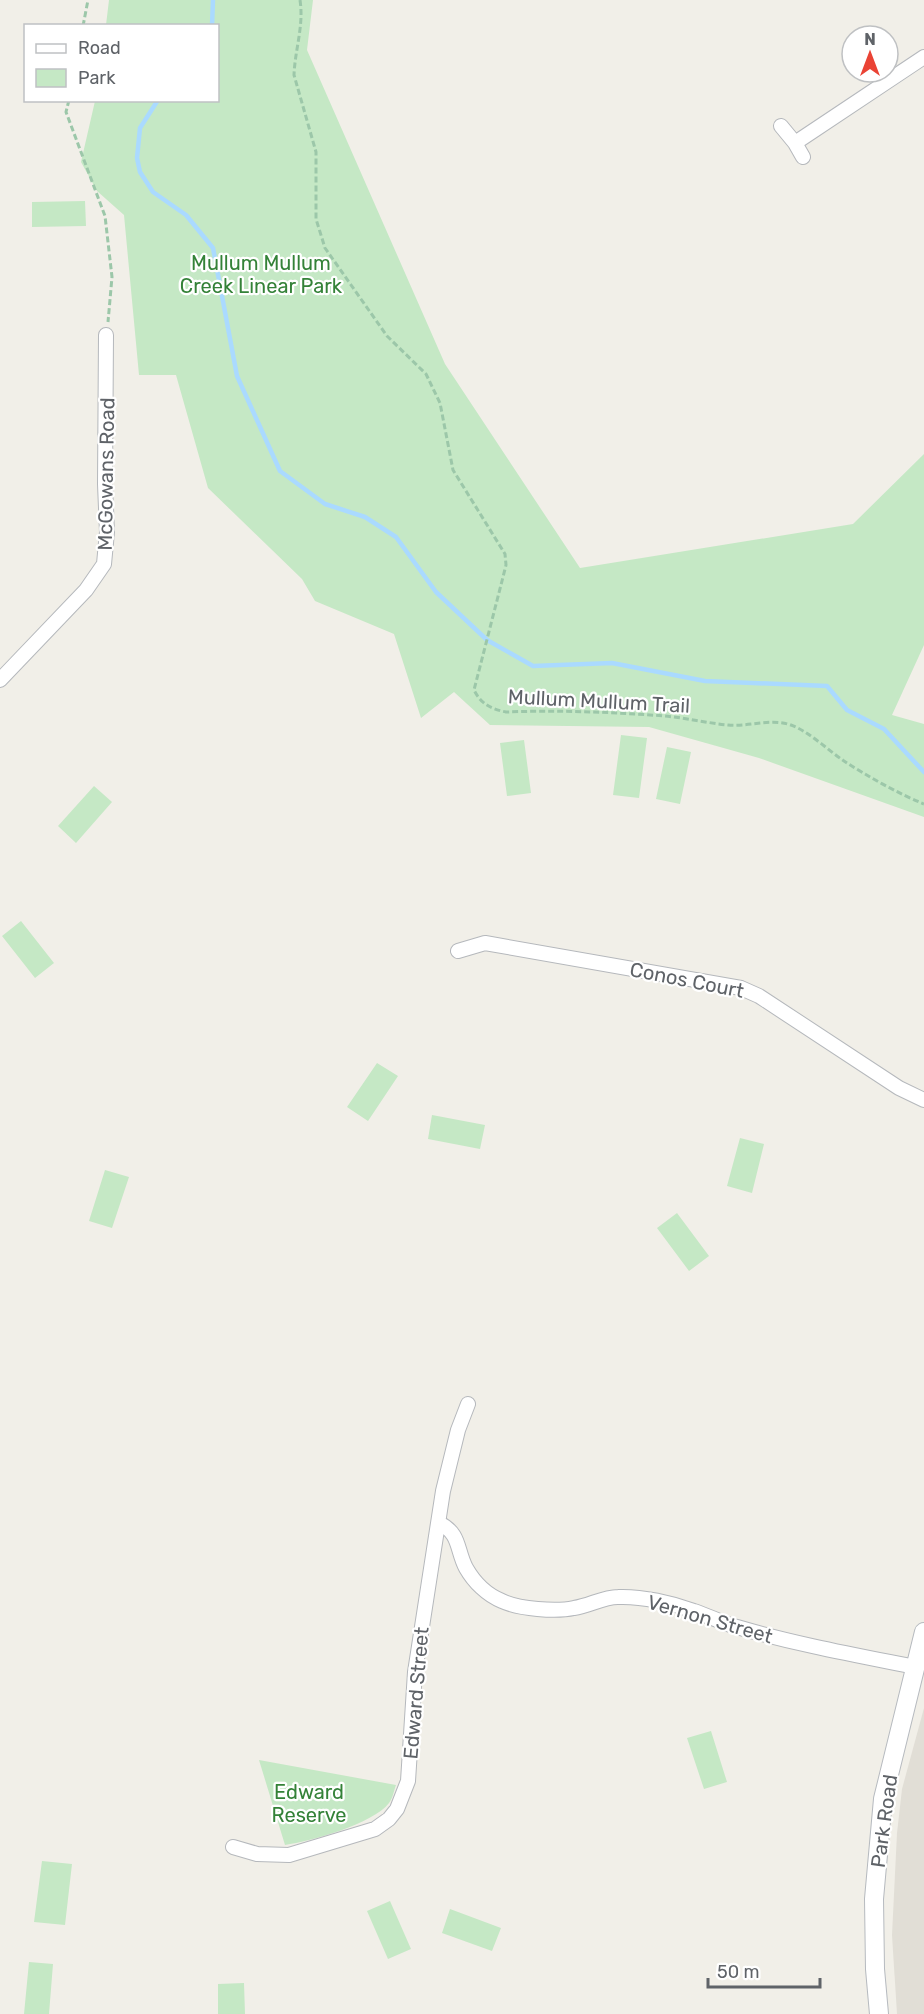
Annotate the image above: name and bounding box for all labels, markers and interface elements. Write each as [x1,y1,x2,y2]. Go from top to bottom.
legend [24,24,219,102]
north arrow [840,24,900,84]
text: N [864,30,876,49]
text: Road [78,37,121,59]
text: Park [78,67,116,89]
park label: Mullum Mullum Creek Linear Park [180,251,343,298]
street label: McGowans Road [93,397,119,551]
street label: Mullum Mullum Trail [507,684,691,718]
street label: Conos Court [628,957,746,1003]
street label: Vernon Street [645,1590,776,1648]
street label: Edward Street [398,1626,434,1760]
street label: Park Road [866,1773,902,1869]
park label: Edward Reserve [271,1780,347,1827]
scale bar [708,1951,820,1989]
text: 50 m [717,1961,760,1983]

